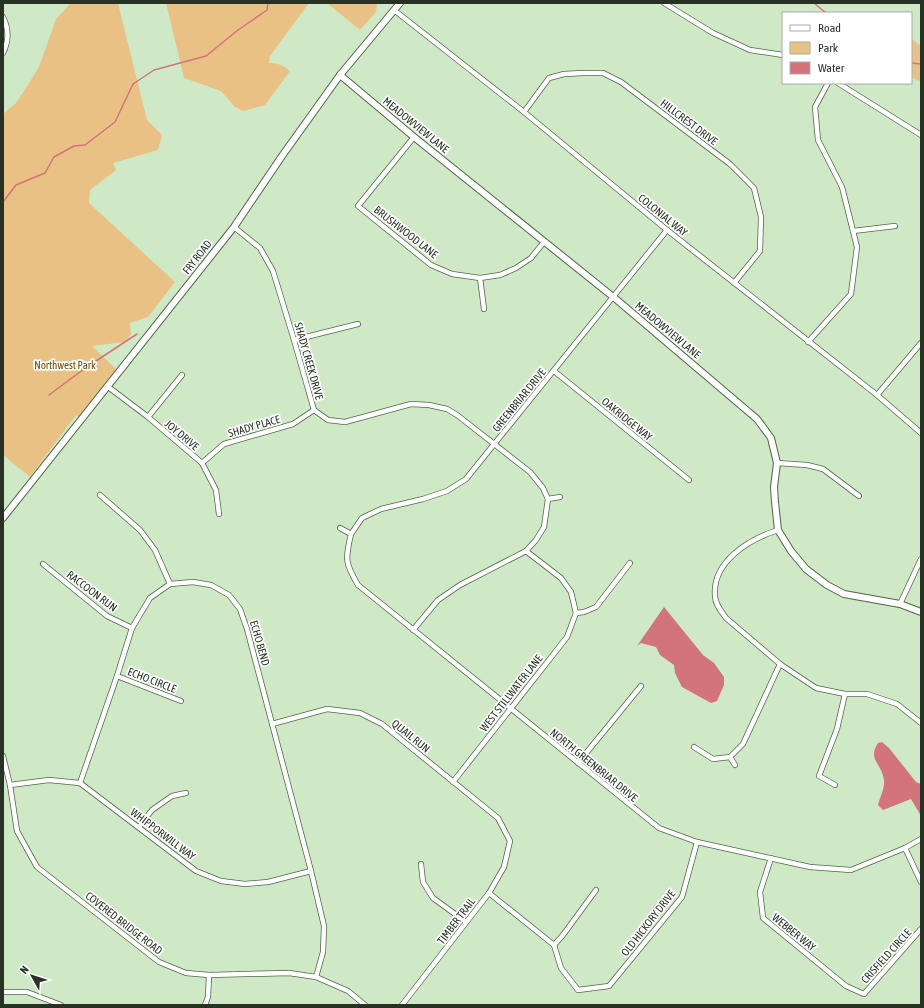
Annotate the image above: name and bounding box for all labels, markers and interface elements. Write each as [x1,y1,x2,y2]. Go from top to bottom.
legend [782,12,912,84]
text: Road [818,21,841,35]
text: Park [818,41,839,55]
text: Water [818,61,845,75]
street label: MEADOWVIEW LANE [381,95,452,155]
street label: HILLCREST DRIVE [658,97,720,147]
street label: COLONIAL WAY [636,192,690,238]
street label: BRUSHWOOD LANE [372,203,440,261]
street label: FRY ROAD [180,238,214,276]
street label: MEADOWVIEW LANE [633,299,703,361]
street label: SHADY CREEK DRIVE [292,321,326,401]
park label: Northwest Park [34,359,96,371]
street label: GREENBRIAR DRIVE [490,366,548,434]
street label: OAKRIDGE WAY [599,395,655,443]
street label: SHADY PLACE [227,413,282,439]
street label: JOY DRIVE [163,417,202,453]
street label: RACCOON RUN [65,568,119,614]
street label: ECHO BEND [248,619,272,667]
street label: WEST STILLWATER LANE [477,652,545,734]
street label: ECHO CIRCLE [126,665,178,695]
street label: QUAIL RUN [390,717,432,755]
street label: NORTH GREENBRIAR DRIVE [548,726,640,804]
street label: WHIPPORWILL WAY [128,806,198,862]
street label: OLD HICKORY DRIVE [619,887,678,958]
street label: COVERED BRIDGE ROAD [83,889,165,957]
street label: TIMBER TRAIL [435,895,478,946]
street label: WEBBER WAY [770,911,818,953]
street label: CRISFIELD CIRCLE [859,926,914,986]
north arrow [12,956,52,996]
text: N [18,963,31,976]

